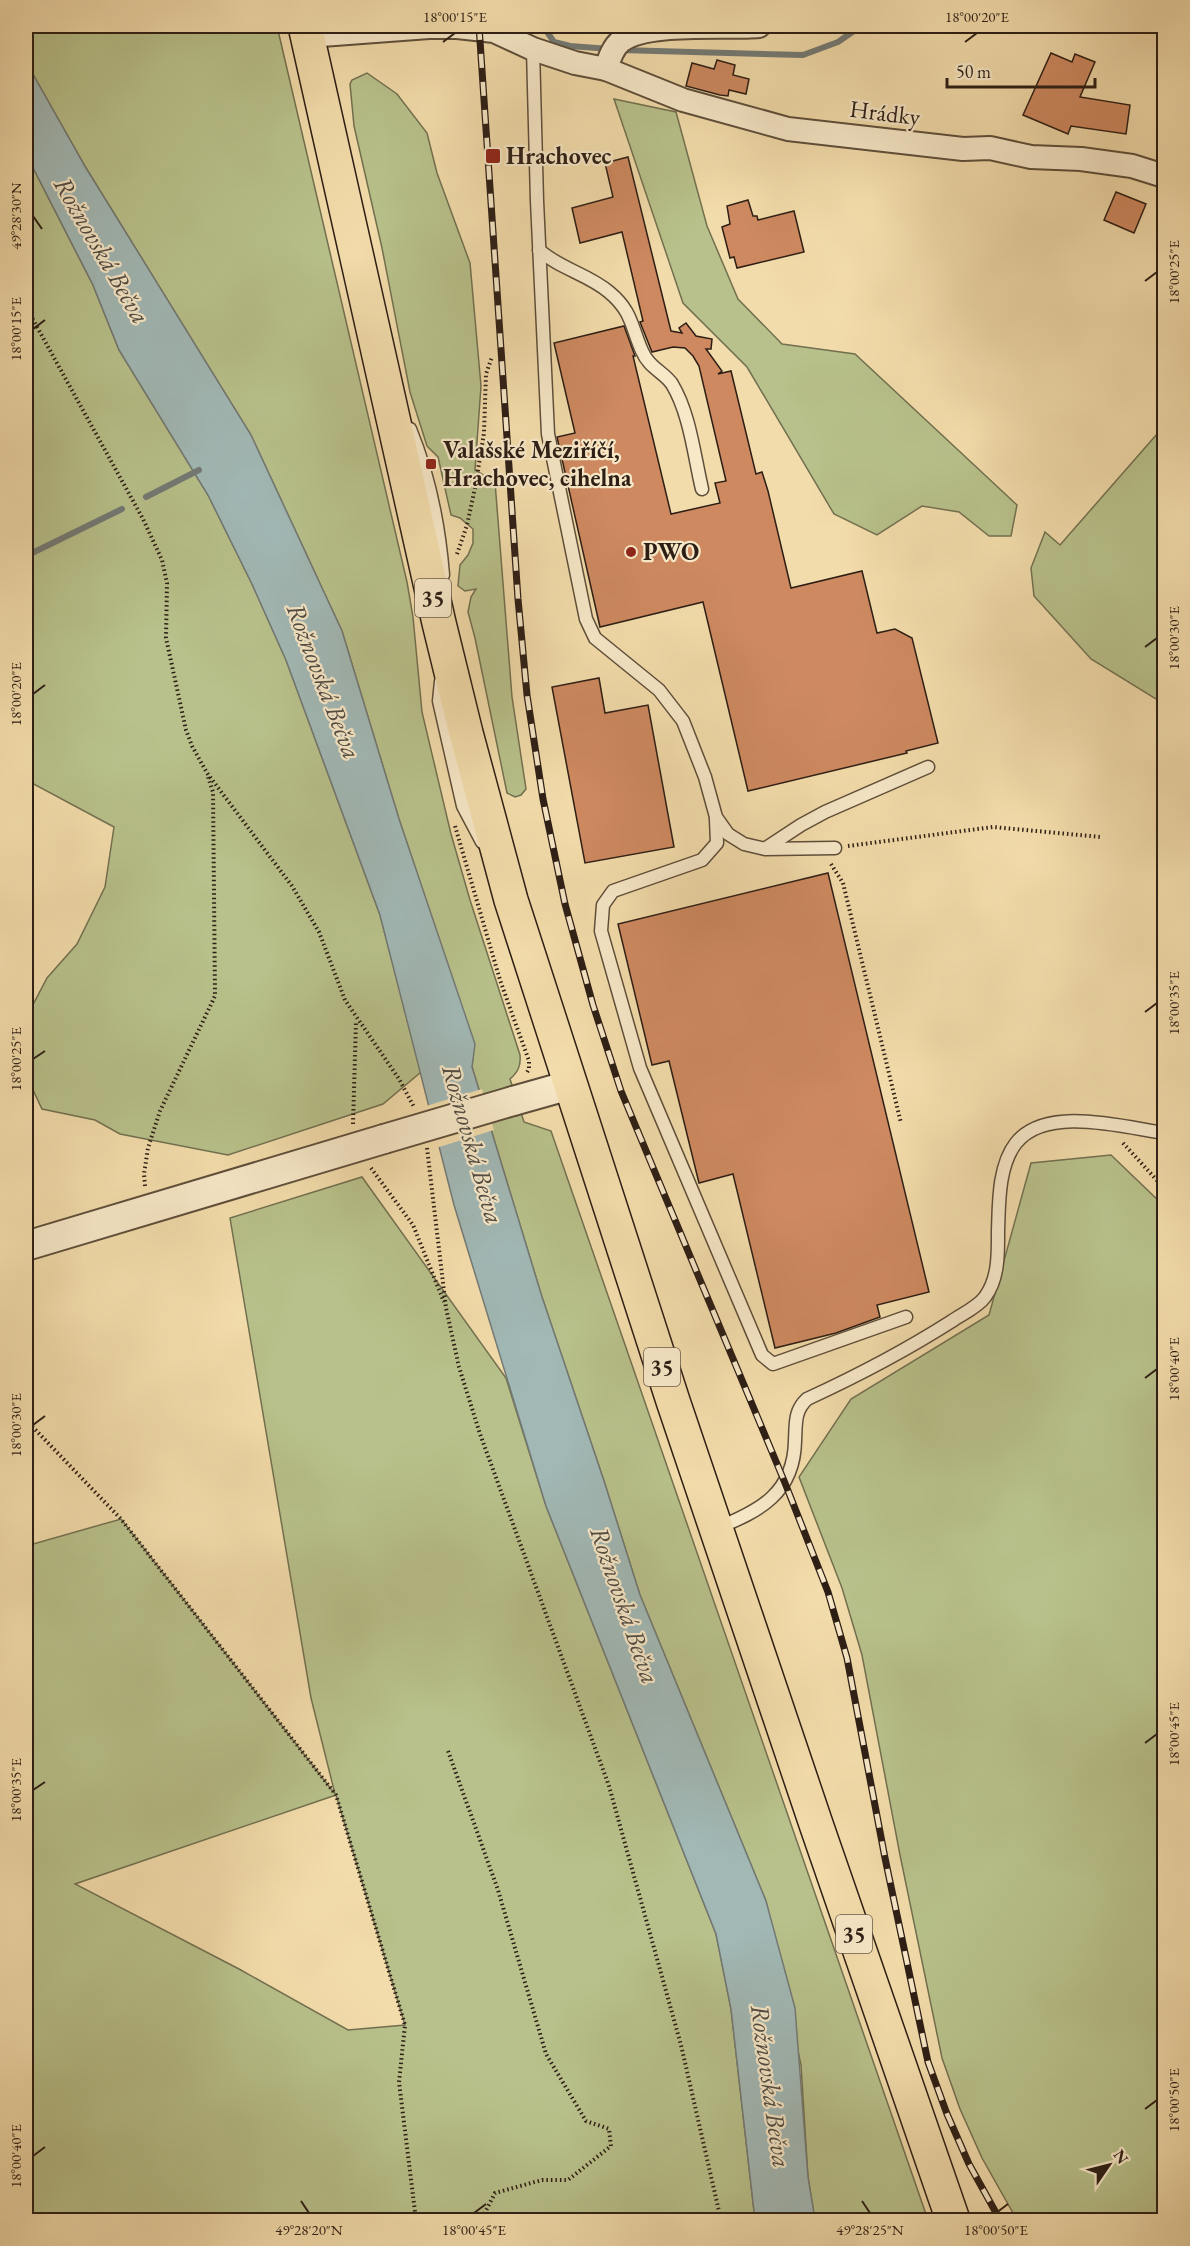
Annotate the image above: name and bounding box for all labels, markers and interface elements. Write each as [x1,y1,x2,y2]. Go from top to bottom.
text: 18°00'15"E [423,7,488,26]
text: 18°00'20"E [945,7,1010,26]
scale bar [947,51,1096,89]
text: 50 m [956,60,991,83]
street label: Hrádky [848,93,923,132]
place label: Hrachovec [506,140,612,171]
marker: Hrachovec [484,147,502,165]
water label: Rožnovská Bečva [46,170,158,330]
text: 49°28'30"N [6,182,25,250]
text: 18°00'25"E [1164,239,1183,304]
text: 18°00'15"E [6,296,25,361]
place label: Valašské Meziříčí, Hrachovec, cihelna [443,434,632,493]
marker: Valašské Meziříčí, Hrachovec, cihelna [424,457,438,471]
place label: PWO [643,536,699,567]
marker: PWO [624,545,638,559]
road number: 35 [415,579,451,617]
water label: Rožnovská Bečva [279,598,369,764]
text: 18°00'30"E [1164,605,1183,670]
text: 18°00'20"E [6,661,25,726]
text: 18°00'35"E [1164,970,1183,1035]
text: 18°00'25"E [6,1026,25,1091]
water label: Rožnovská Bečva [434,1060,512,1228]
text: 18°00'40"E [1164,1336,1183,1401]
road number: 35 [644,1348,680,1386]
text: 18°00'30"E [6,1392,25,1457]
water label: Rožnovská Bečva [582,1522,668,1688]
text: 18°00'45"E [1164,1701,1183,1766]
text: 18°00'35"E [6,1757,25,1822]
road number: 35 [836,1915,872,1953]
water label: Rožnovská Bečva [743,2002,799,2170]
text: 18°00'50"E [1164,2067,1183,2132]
text: 18°00'40"E [6,2123,25,2188]
north arrow [1079,2135,1139,2195]
text: N [1109,2145,1133,2168]
text: 49°28'20"N [275,2220,343,2239]
text: 18°00'45"E [442,2220,507,2239]
text: 49°28'25"N [836,2220,904,2239]
text: 18°00'50"E [964,2220,1029,2239]

